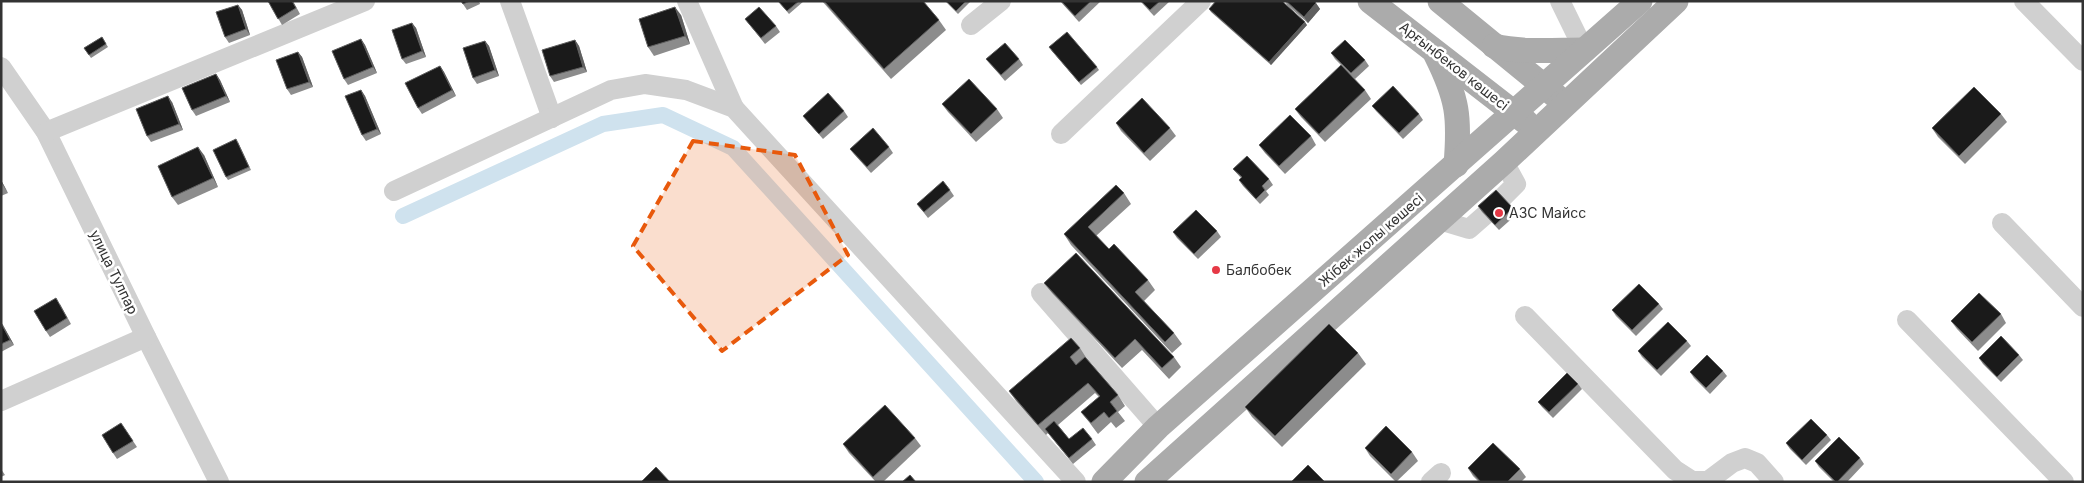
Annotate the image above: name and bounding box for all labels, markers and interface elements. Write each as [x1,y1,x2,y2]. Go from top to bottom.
street label: Арғынбеков көшесі [1396,18,1512,114]
street label: Жібек жолы көшесі [1315,189,1427,290]
place label: АЗС Майсс [1509,204,1586,221]
marker: АЗС Майсс [1493,207,1505,219]
street label: улица Тулпар [87,227,142,317]
place label: Балбобек [1226,261,1292,278]
marker: Балбобек [1210,264,1222,276]

